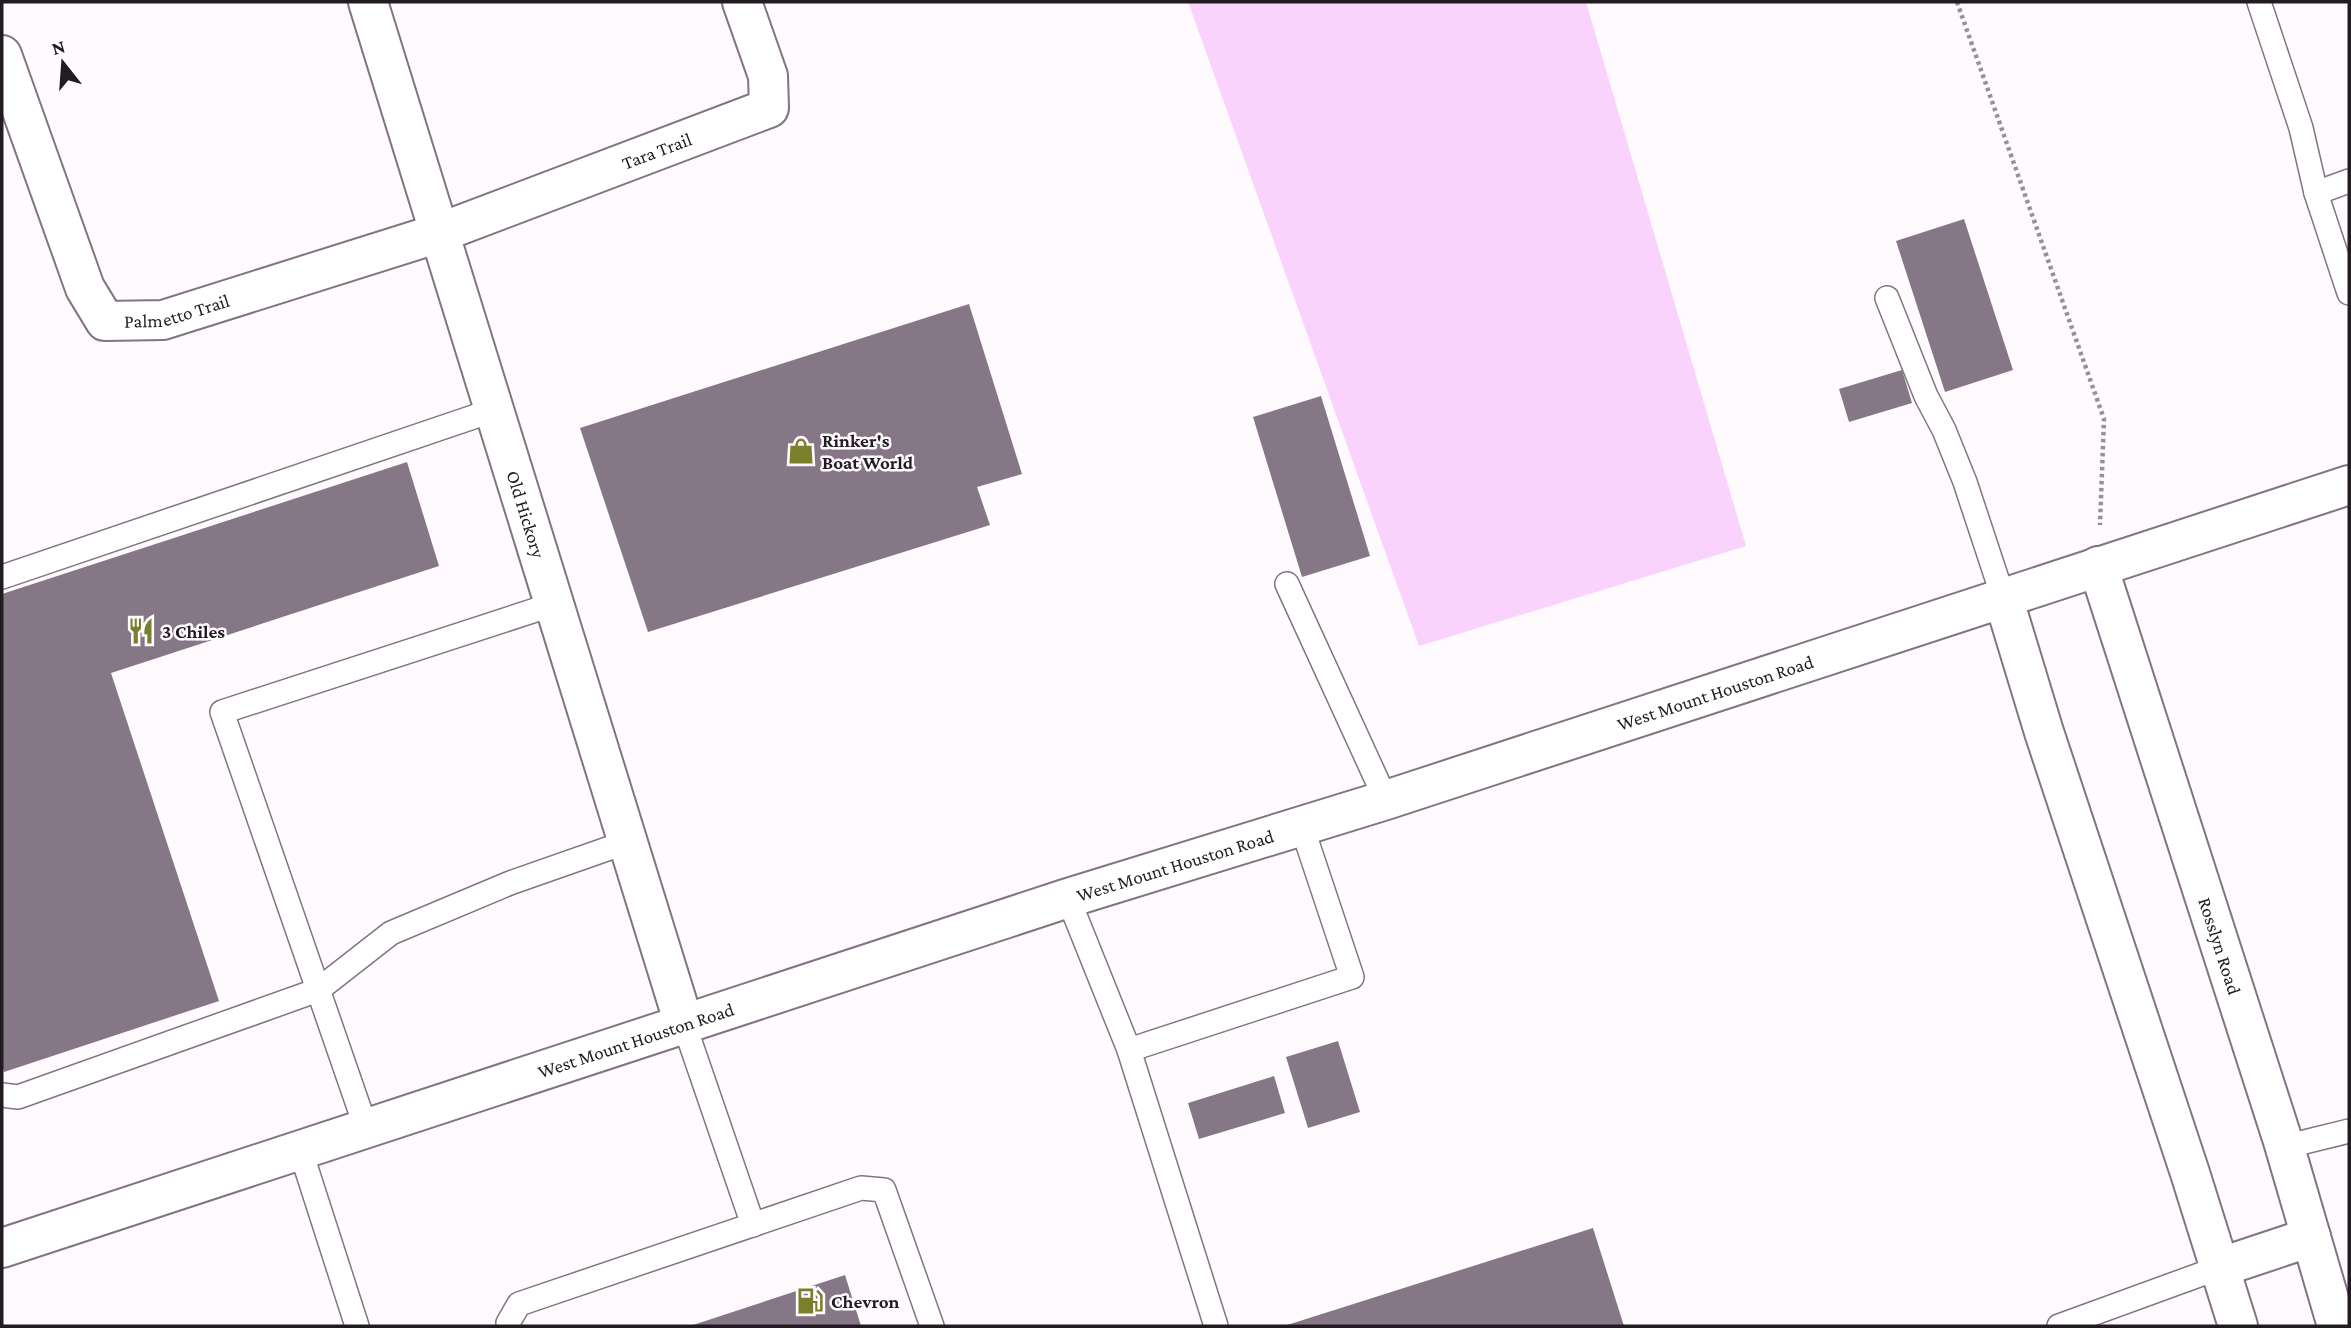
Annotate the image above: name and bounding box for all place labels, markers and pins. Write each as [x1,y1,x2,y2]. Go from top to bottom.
place label: Rinker's Boat World [822,430,914,473]
shop icon: Rinker's Boat World [786,436,816,466]
restaurant icon: 3 Chiles [126,616,156,646]
place label: 3 Chiles [162,621,225,642]
fuel station icon: Chevron [795,1286,825,1316]
place label: Chevron [831,1291,900,1312]

